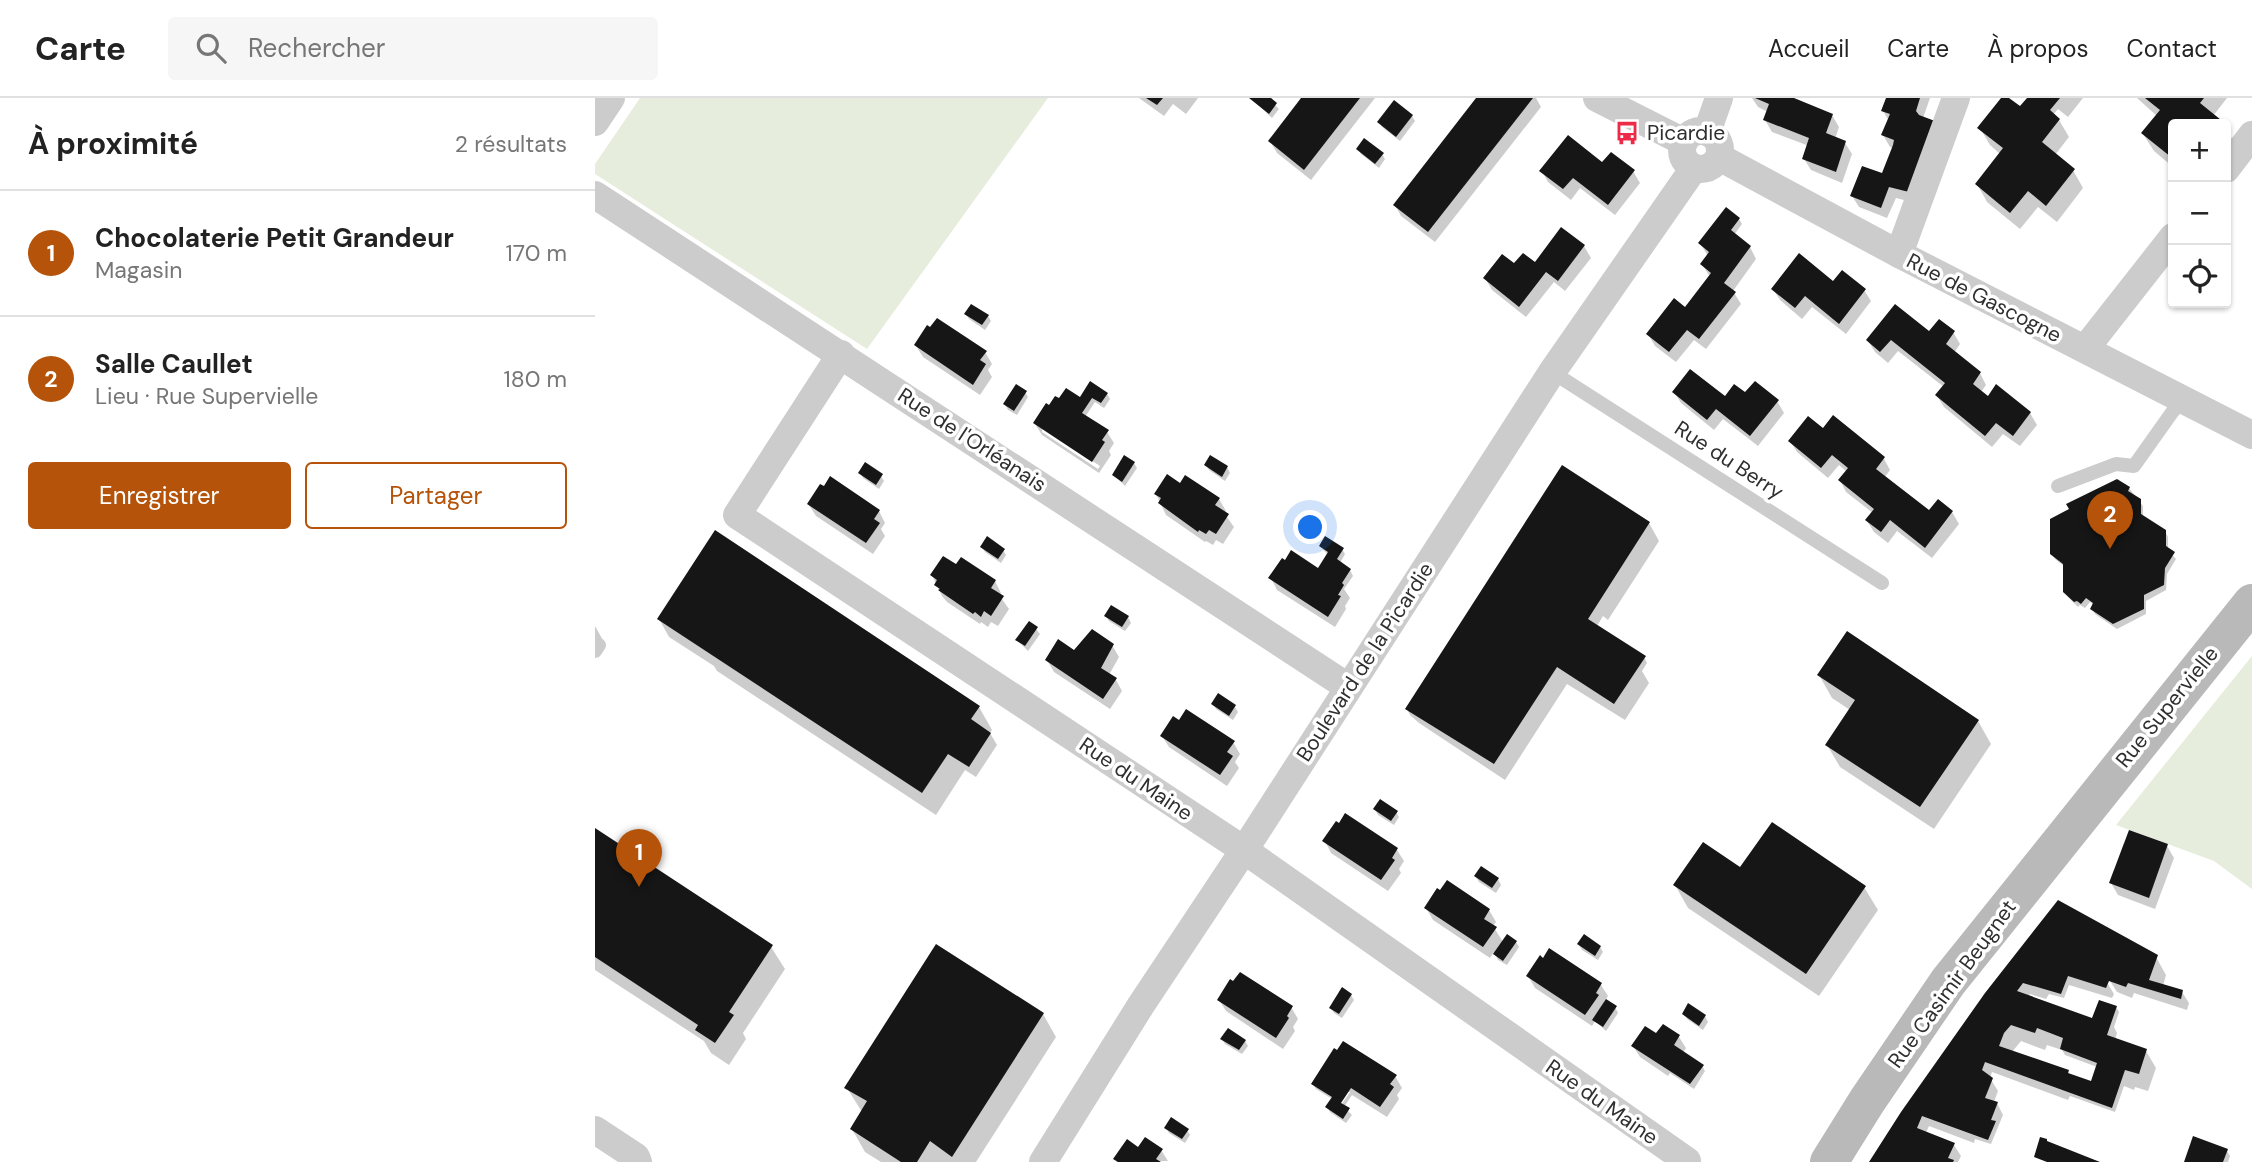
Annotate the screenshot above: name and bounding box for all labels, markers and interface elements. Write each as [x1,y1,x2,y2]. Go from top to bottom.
search box [168,17,658,80]
text: Carte [35,27,126,70]
icon: search [192,29,230,67]
text: Rechercher [248,31,385,65]
text: Accueil [1768,33,1849,64]
text: Carte [1887,33,1949,64]
text: À propos [1987,33,2089,64]
text: Contact [2127,33,2217,64]
bus stop icon: Picardie [1613,119,1641,147]
place label: Picardie [1647,119,1725,147]
map controls [2168,119,2231,308]
button: + [2168,119,2231,182]
text: À proximité [28,124,198,163]
text: 2 résultats [455,129,567,159]
button: − [2168,182,2231,245]
text: Chocolaterie Petit Grandeur [95,221,454,255]
text: 1 [47,238,55,268]
text: 170 m [506,238,567,268]
button: locate [2168,245,2231,308]
street label: Rue de Gascogne [1902,247,2066,349]
text: Magasin [95,255,182,285]
text: Salle Caullet [95,347,253,381]
text: 2 [44,364,58,394]
text: 180 m [503,364,567,394]
text: Lieu · Rue Supervielle [95,381,318,411]
street label: Rue de l'Orléanais [892,381,1052,499]
street label: Rue du Berry [1669,414,1789,506]
button: Enregistrer [28,462,291,529]
button: Partager [305,462,567,529]
pin: 2 [2087,491,2133,549]
your location [1293,510,1327,544]
street label: Boulevard de la Picardie [1290,557,1440,767]
street label: Rue Supervielle [2109,640,2225,773]
street label: Rue du Maine [1074,731,1198,827]
pin: 1 [616,829,662,887]
street label: Rue Casimir Beugnet [1881,894,2023,1074]
street label: Rue du Maine [1540,1053,1664,1151]

